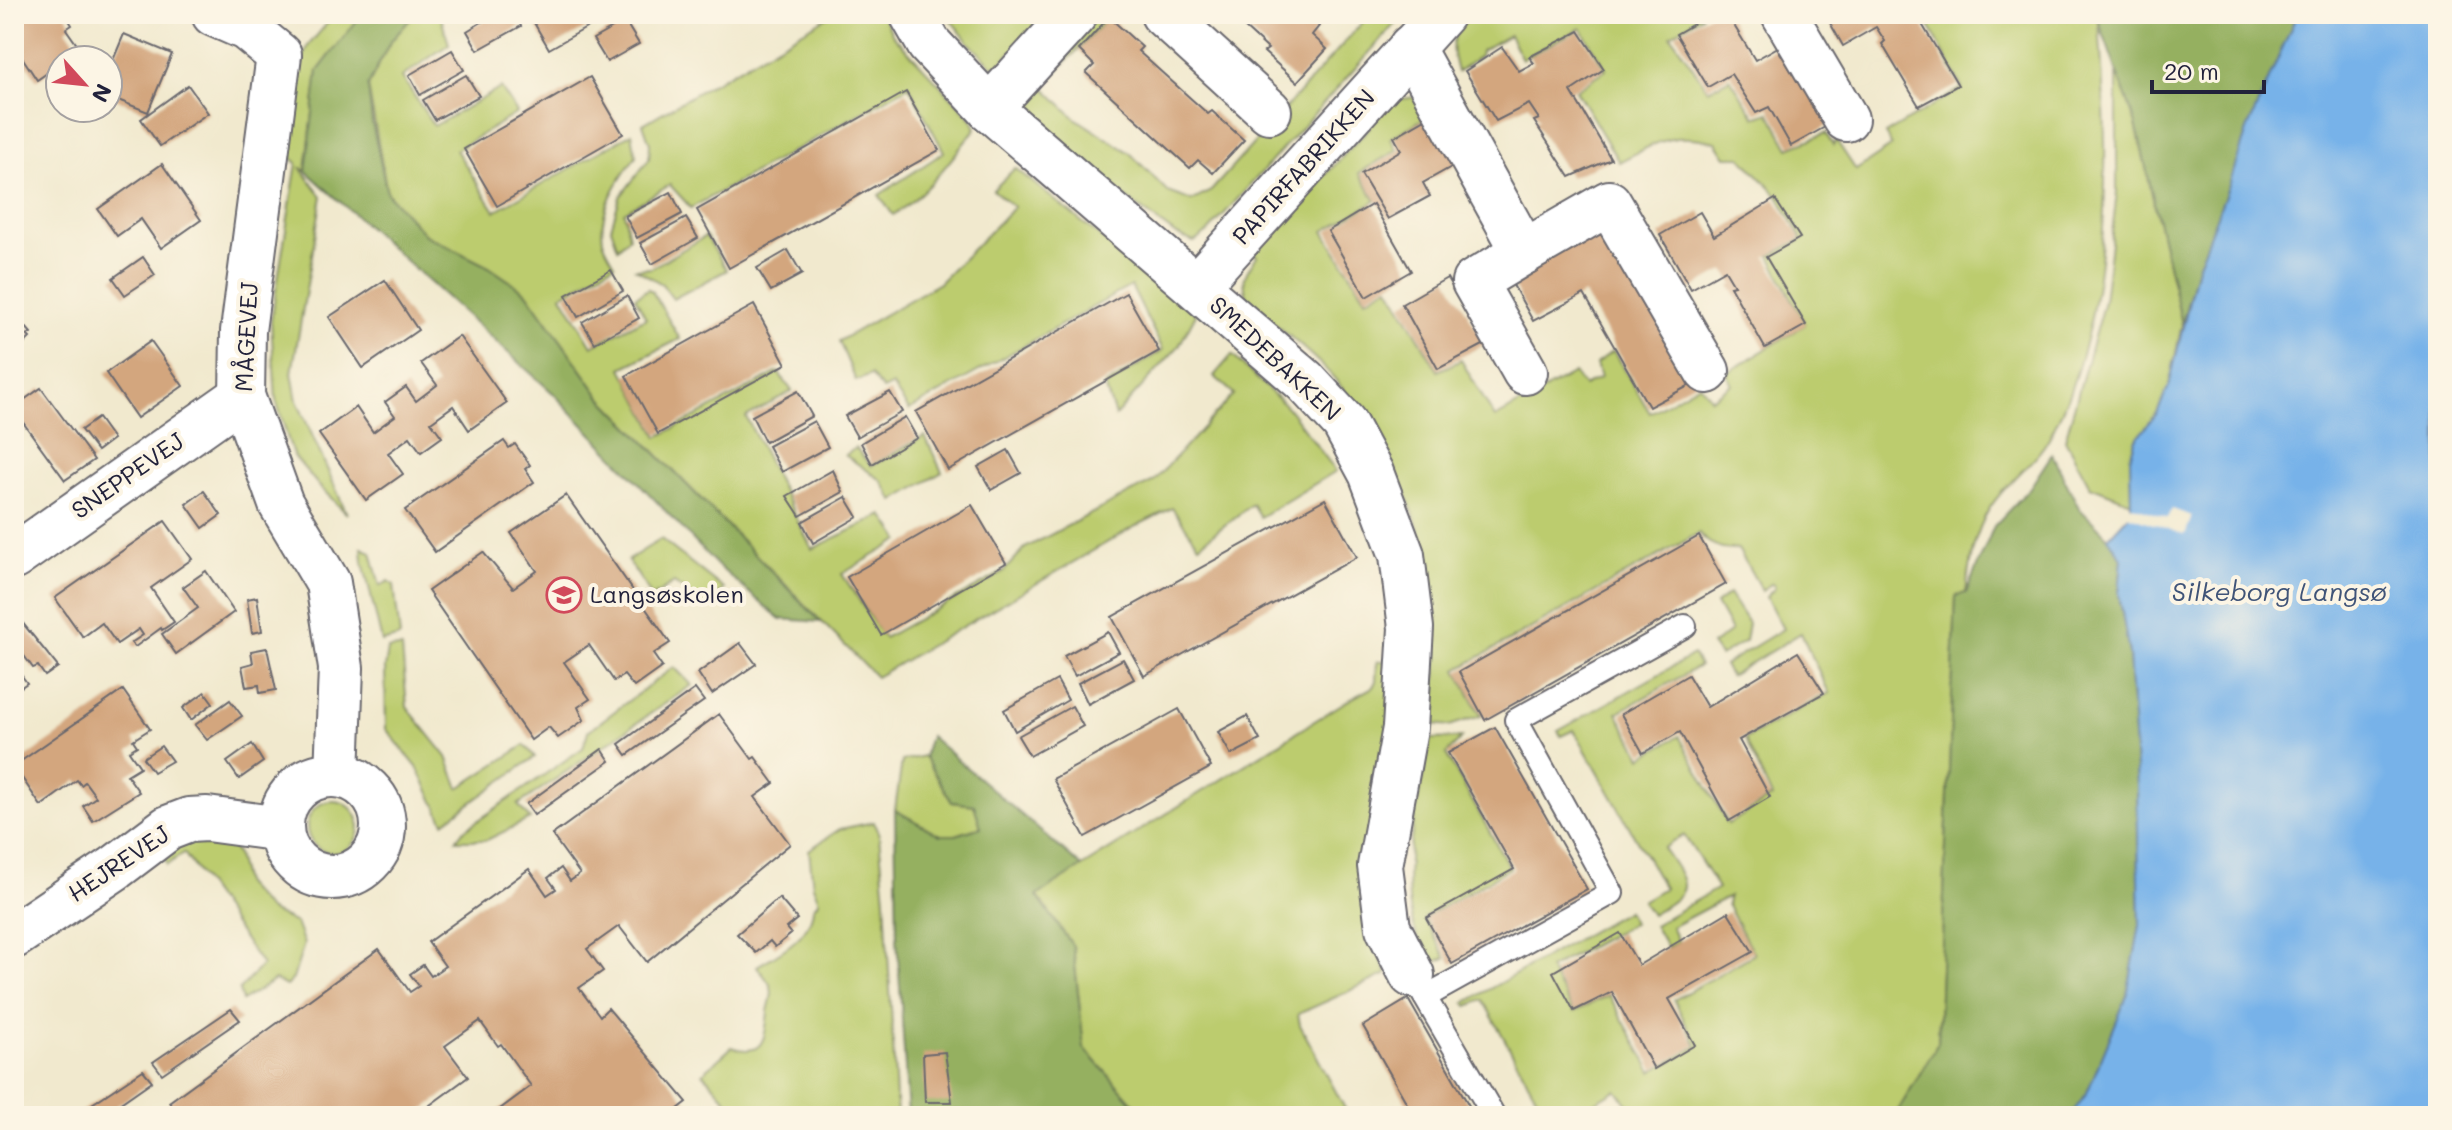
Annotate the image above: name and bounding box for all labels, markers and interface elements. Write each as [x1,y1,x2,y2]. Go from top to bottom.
north arrow [44,44,124,124]
scale bar [2152,44,2264,94]
text: 20 m [2164,55,2219,86]
text: N [86,79,119,107]
street label: PAPIRFABRIKKEN [1225,82,1381,250]
street label: MÅGEVEJ [227,281,264,392]
street label: SMEDEBAKKEN [1204,289,1348,427]
street label: SNEPPEVEJ [65,425,189,525]
water label: Silkeborg Langsø [2172,574,2387,608]
school or university icon: Langsøskolen [545,576,583,614]
place label: Langsøskolen [590,578,744,609]
street label: HEJREVEJ [62,818,175,908]

